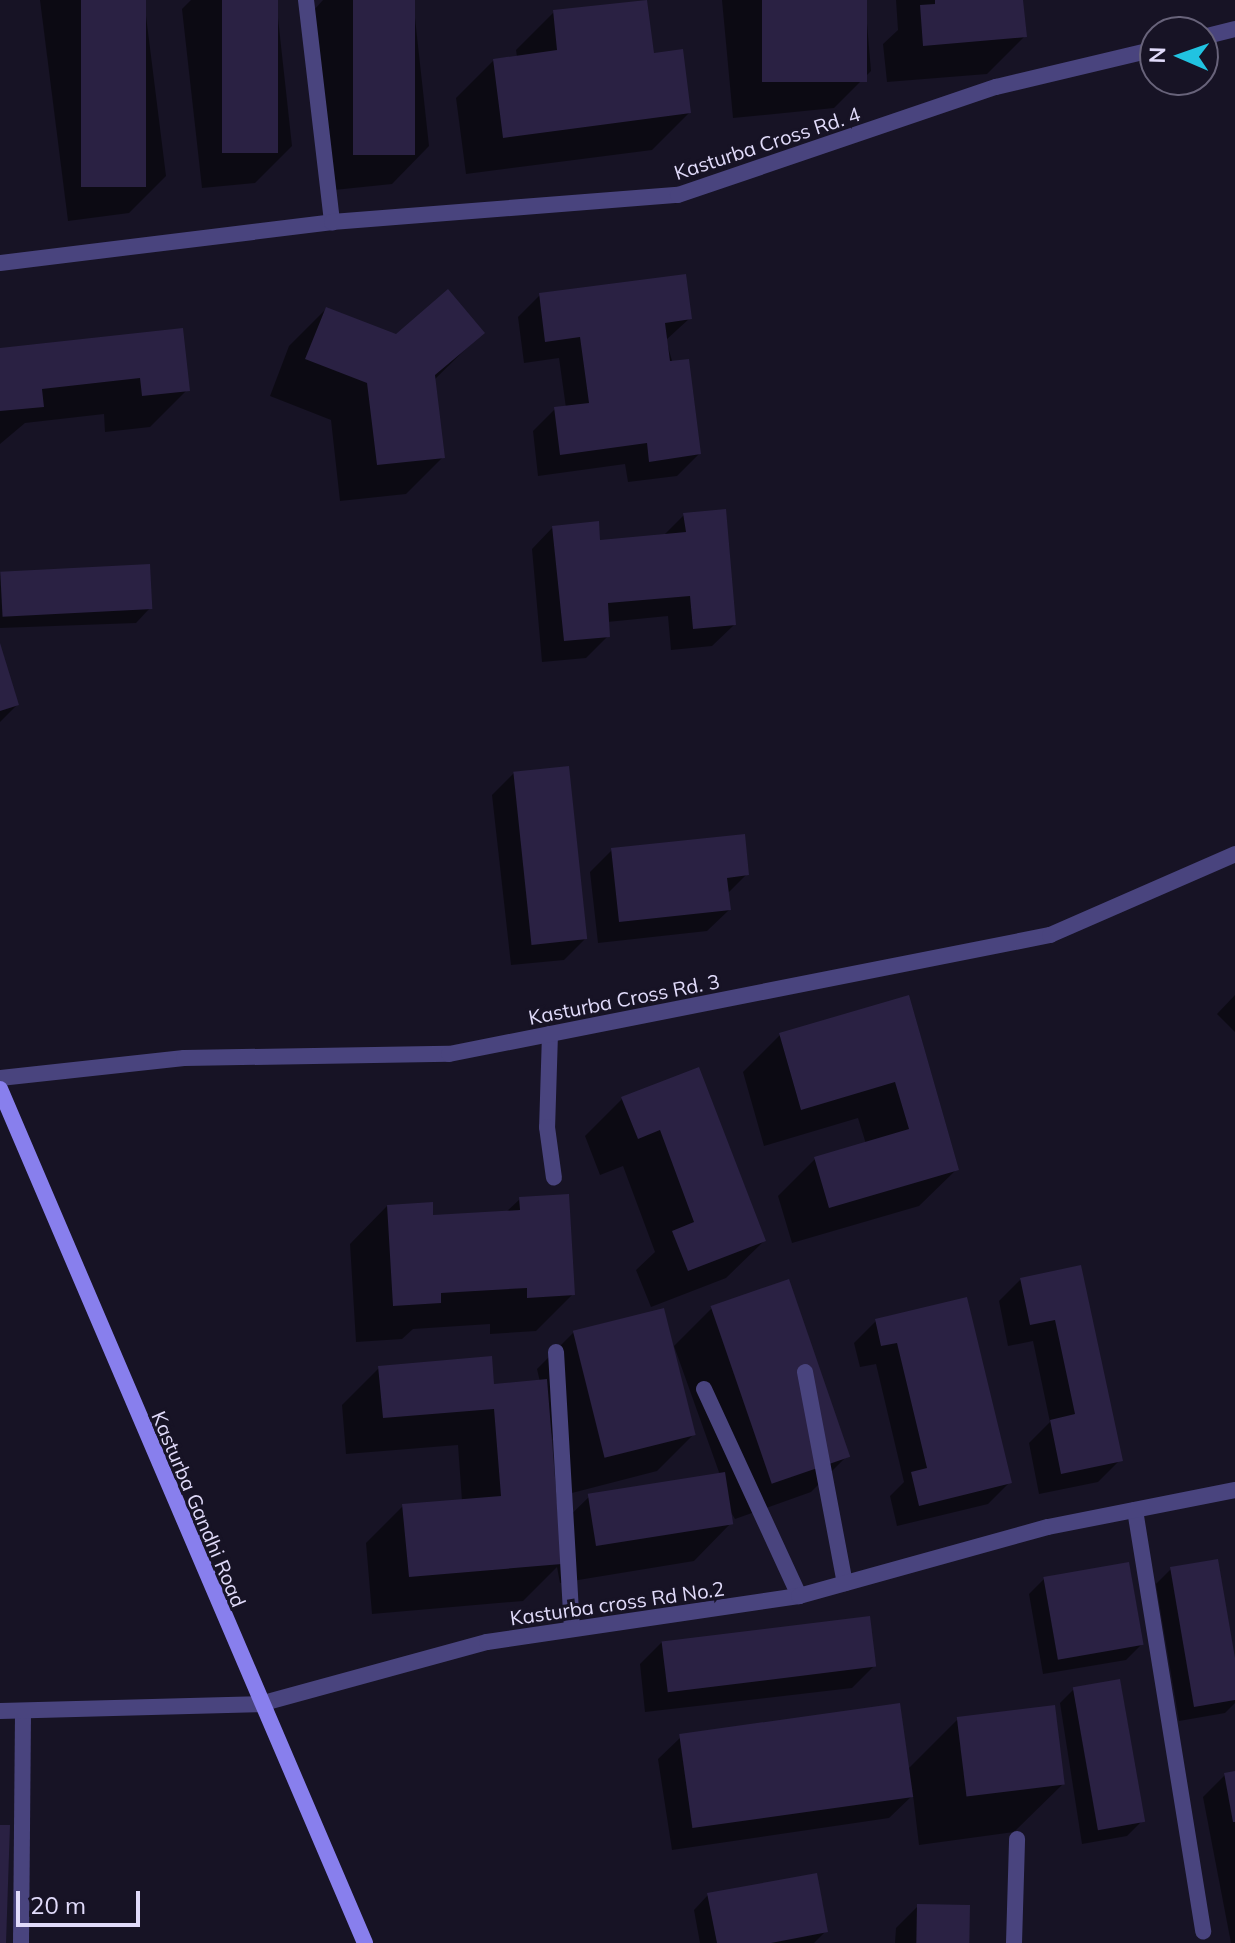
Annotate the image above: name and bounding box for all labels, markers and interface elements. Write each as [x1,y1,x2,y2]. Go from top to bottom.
north arrow [1139,16,1219,96]
text: N [1143,46,1171,64]
street label: Kasturba Cross Rd. 4 [671,102,863,184]
street label: Kasturba Cross Rd. 3 [526,969,722,1029]
street label: Kasturba Gandhi Road [147,1407,251,1611]
street label: Kasturba cross Rd No.2 [508,1576,726,1630]
scale bar [20,1875,144,1925]
text: 20 m [30,1890,86,1920]

